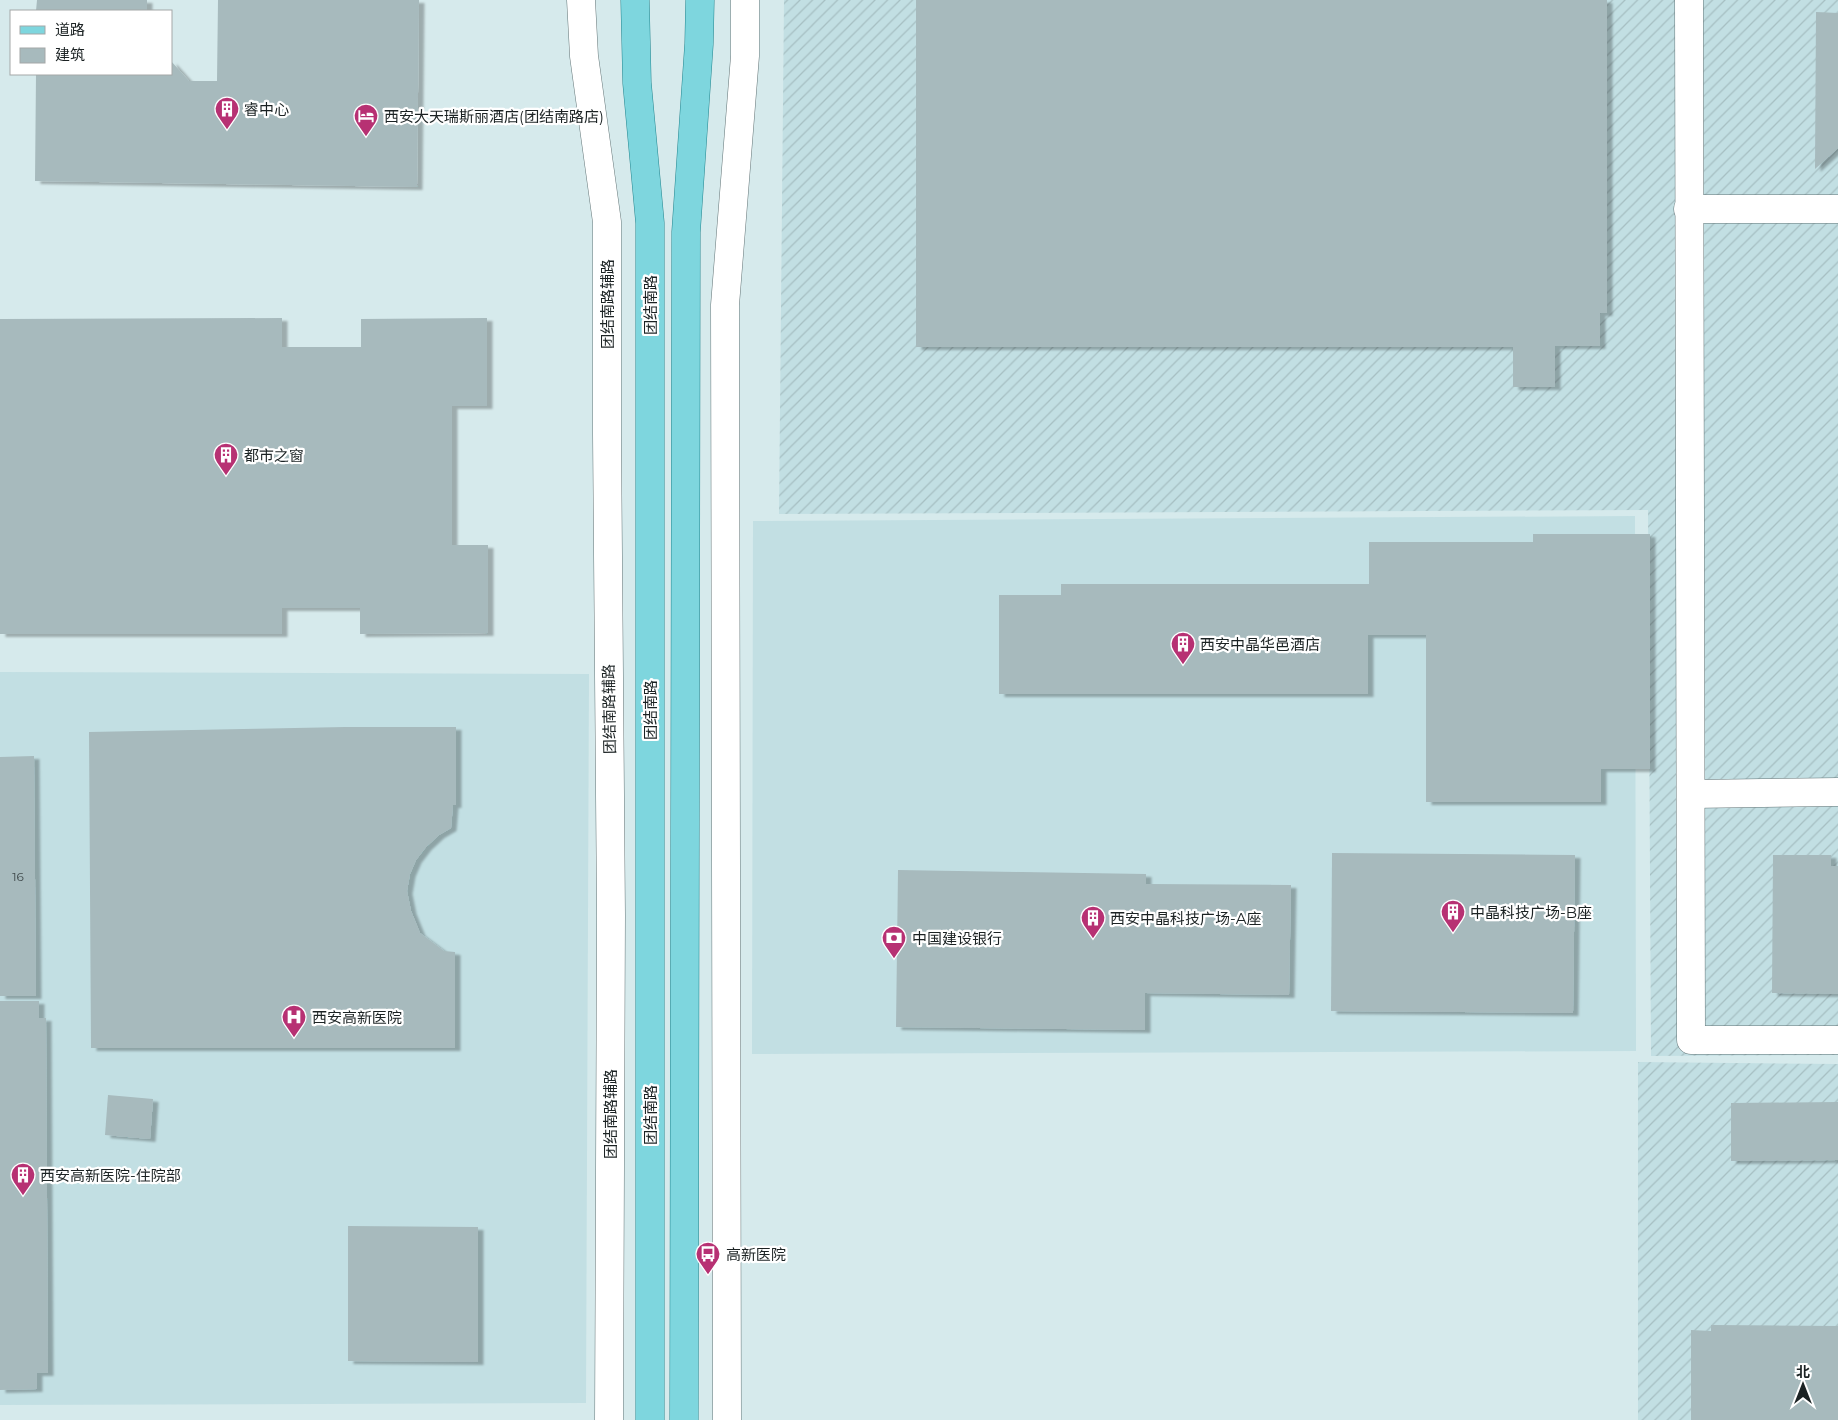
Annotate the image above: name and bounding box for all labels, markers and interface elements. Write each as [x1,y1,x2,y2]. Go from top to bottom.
legend [10,10,172,75]
text: 道路 [55,20,85,39]
text: 建筑 [55,45,85,64]
building icon: 睿中心 [214,96,240,130]
place label: 睿中心 [244,100,289,119]
hotel icon: 西安大天瑞斯丽酒店(团结南路店) [353,103,379,137]
place label: 西安大天瑞斯丽酒店(团结南路店) [384,107,604,126]
street label: 团结南路辅路 [598,259,617,349]
street label: 团结南路 [641,275,660,335]
building icon: 都市之窗 [213,442,239,476]
place label: 都市之窗 [244,446,304,465]
building icon: 西安中晶华邑酒店 [1170,631,1196,665]
place label: 西安中晶华邑酒店 [1200,635,1320,654]
street label: 团结南路辅路 [599,664,619,754]
street label: 团结南路 [641,680,660,740]
house number: 16 [12,869,24,884]
building icon: 中晶科技广场-B座 [1440,899,1466,933]
place label: 中晶科技广场-B座 [1470,903,1592,922]
building icon: 西安中晶科技广场-A座 [1080,905,1106,939]
place label: 西安中晶科技广场-A座 [1110,909,1262,928]
bank icon: 中国建设银行 [881,925,907,959]
place label: 中国建设银行 [912,929,1002,948]
hospital icon: 西安高新医院 [281,1004,307,1038]
place label: 西安高新医院 [312,1008,402,1027]
street label: 团结南路辅路 [601,1069,620,1159]
street label: 团结南路 [641,1085,660,1145]
building icon: 西安高新医院-住院部 [10,1162,36,1196]
place label: 西安高新医院-住院部 [40,1166,181,1185]
bus stop icon: 高新医院 [695,1241,721,1275]
place label: 高新医院 [726,1245,786,1264]
north arrow [1778,1360,1828,1410]
text: 北 [1796,1363,1810,1381]

